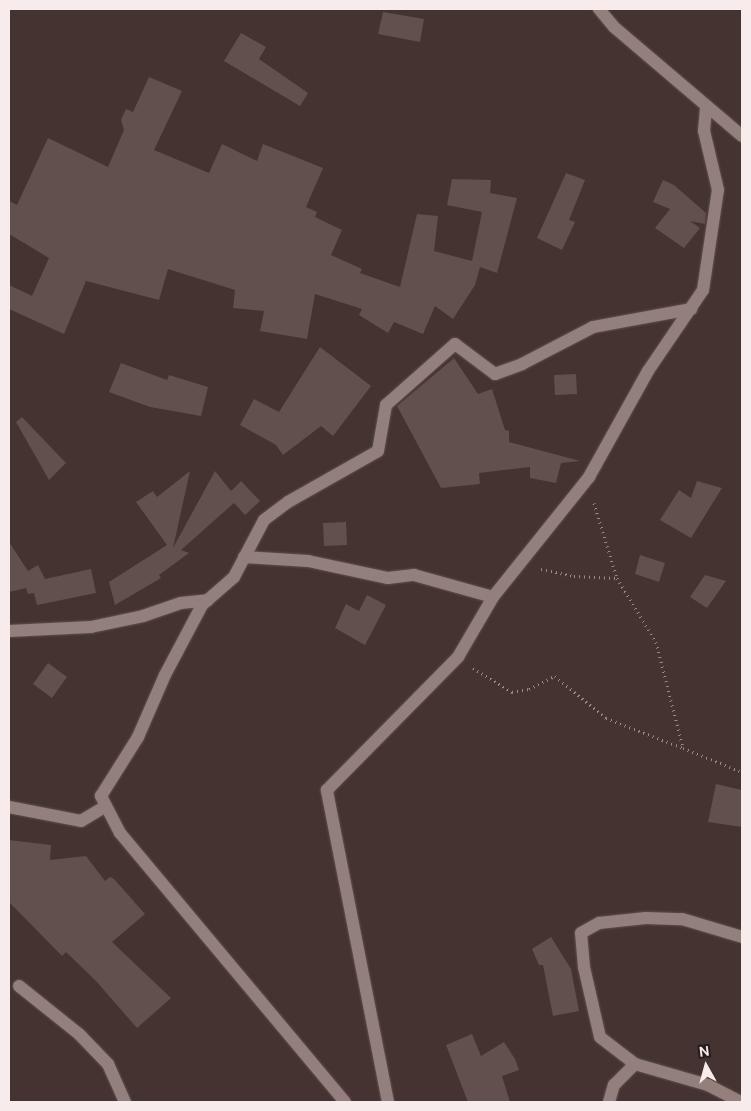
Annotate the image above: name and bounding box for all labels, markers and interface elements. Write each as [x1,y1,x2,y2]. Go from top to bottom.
north arrow [681,1041,731,1091]
text: N [698,1042,710,1061]

